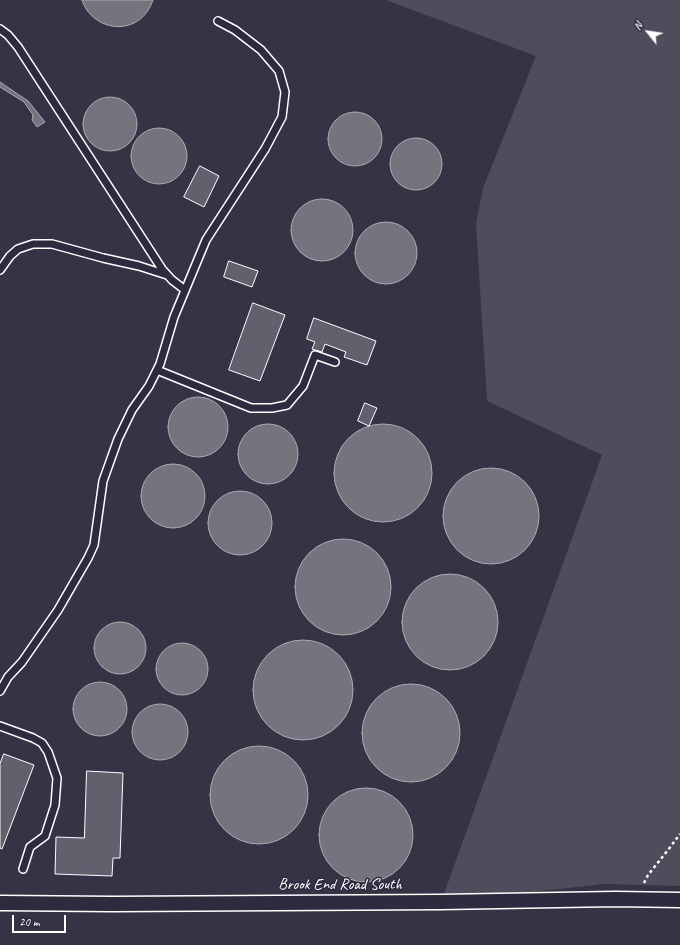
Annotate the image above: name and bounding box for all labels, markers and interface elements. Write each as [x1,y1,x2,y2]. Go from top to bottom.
north arrow [628,12,668,52]
text: N [630,20,645,32]
street label: Brook End Road South [278,875,402,895]
scale bar [14,907,68,933]
text: 20 m [19,914,39,930]

